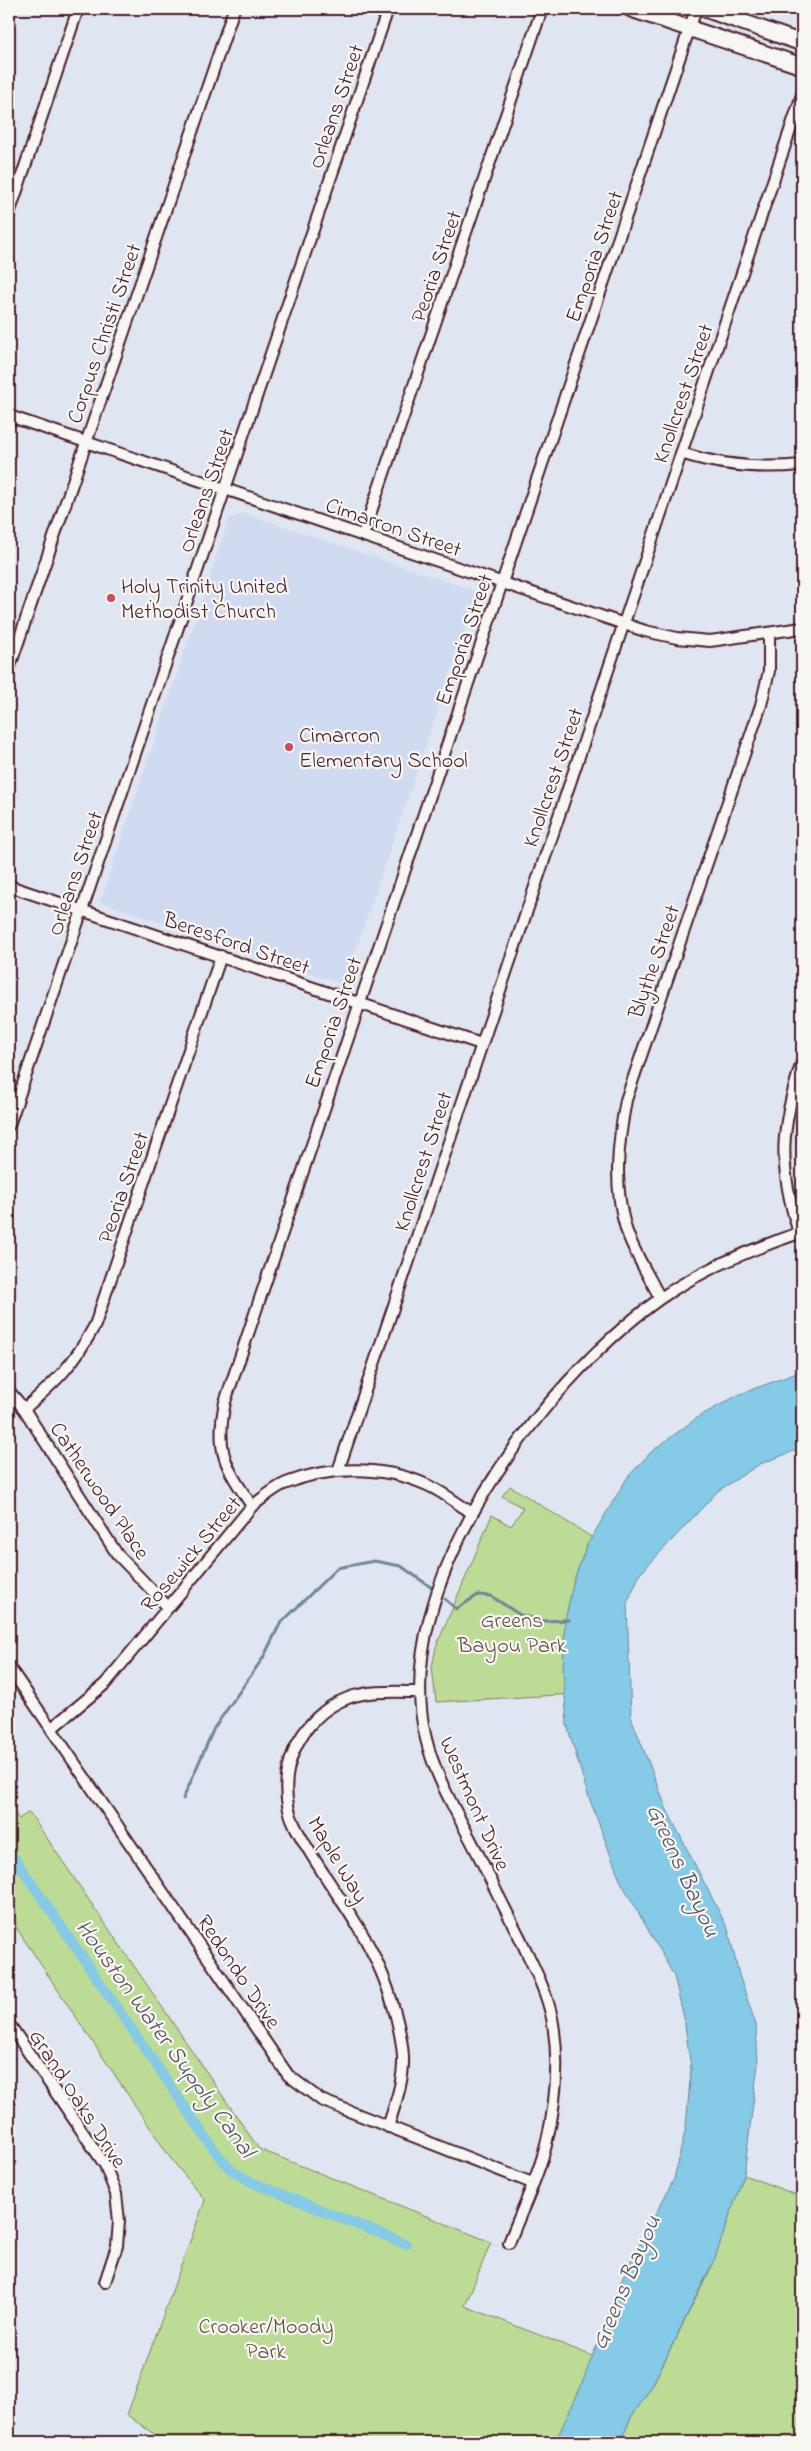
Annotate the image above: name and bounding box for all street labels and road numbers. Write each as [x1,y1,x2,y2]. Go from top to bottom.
street label: Orleans Street [302,40,374,174]
street label: Emporia Street [558,186,634,327]
street label: Peoria Street [404,206,472,327]
street label: Corpus Christi Street [60,239,152,428]
street label: Knollcrest Street [646,319,724,468]
street label: Orleans Street [172,424,244,558]
street label: Cimarron Street [321,491,466,567]
street label: Emporia Street [428,569,504,710]
street label: Knollcrest Street [516,703,594,852]
street label: Orleans Street [41,807,113,941]
street label: Blythe Street [621,900,691,1024]
street label: Beresford Street [158,904,314,985]
street label: Emporia Street [297,952,373,1093]
street label: Knollcrest Street [387,1087,463,1236]
street label: Peoria Street [91,1127,159,1248]
street label: Catherwood Place [40,1416,157,1567]
street label: Rosewick Street [134,1489,251,1620]
street label: Westmont Drive [429,1732,517,1876]
street label: Maple Way [297,1811,375,1911]
street label: Redondo Drive [187,1909,288,2036]
street label: Grand Oaks Drive [20,2024,133,2175]

